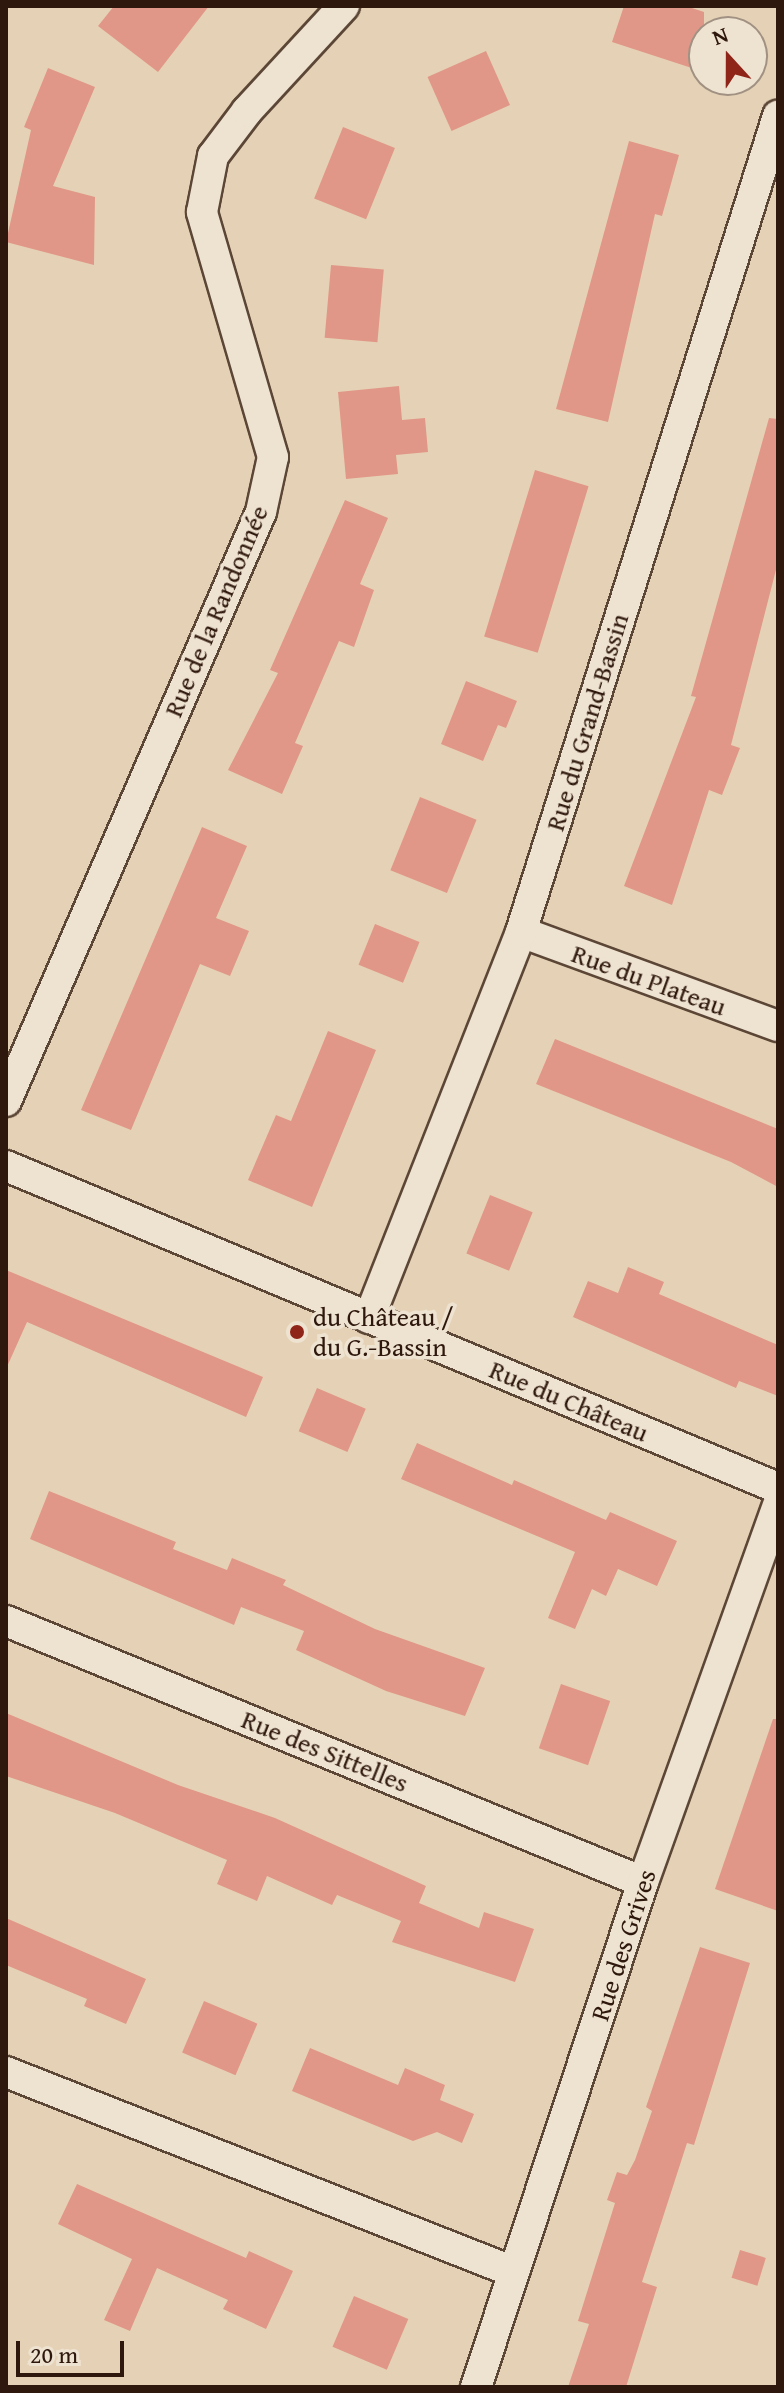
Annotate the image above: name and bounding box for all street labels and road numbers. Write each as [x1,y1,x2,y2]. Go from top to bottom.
street label: Rue de la Randonnée [157,501,275,721]
street label: Rue du Grand-Bassin [539,610,635,834]
street label: Rue du Plateau [568,938,730,1022]
street label: Rue du Château [485,1354,653,1448]
street label: Rue des Sittelles [237,1703,413,1799]
street label: Rue des Grives [584,1865,662,2025]

